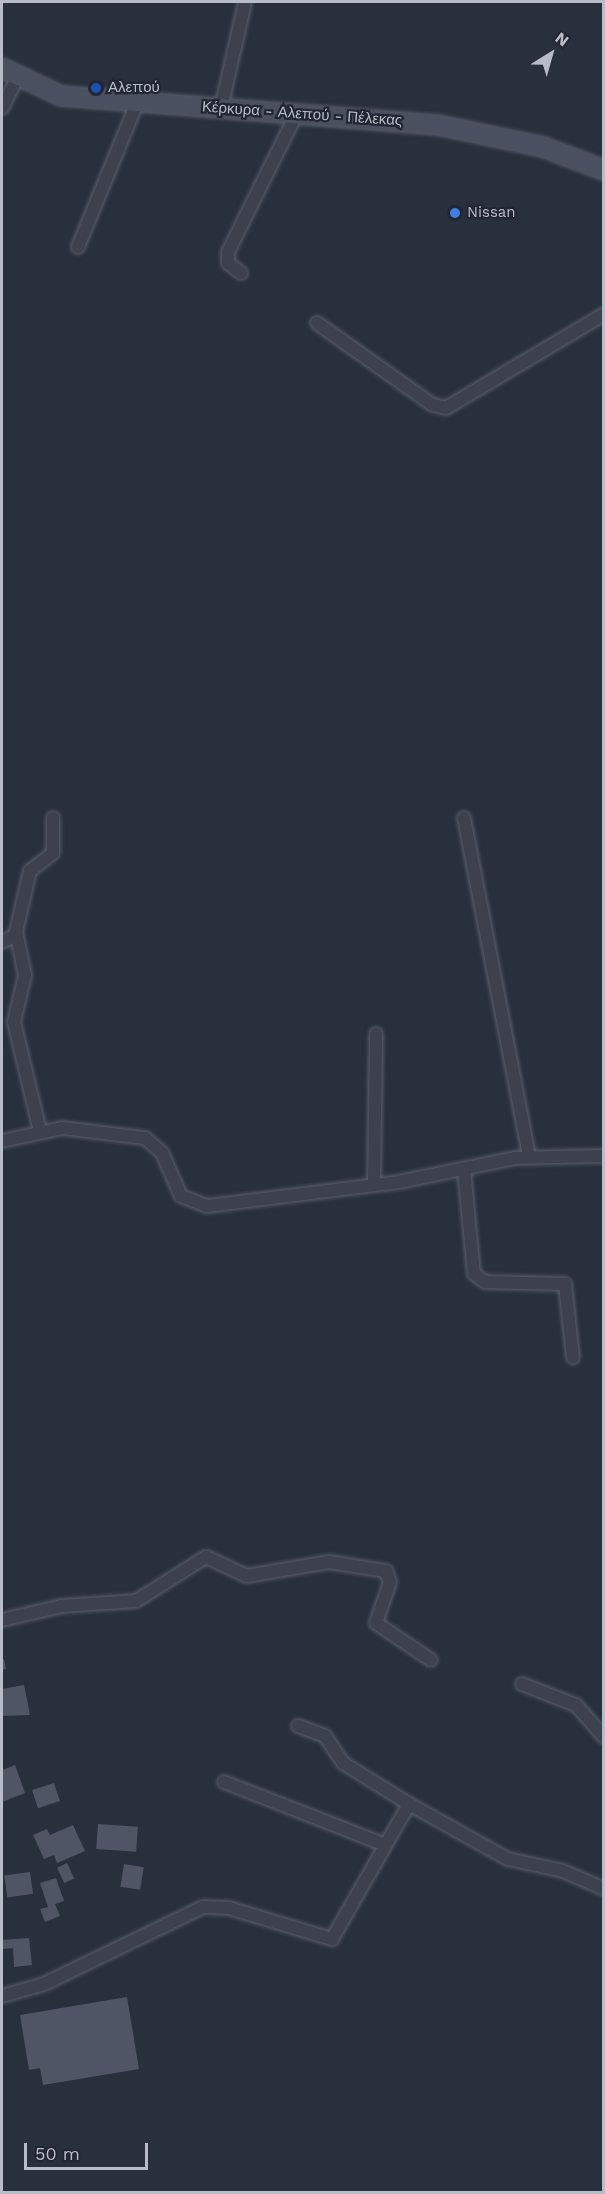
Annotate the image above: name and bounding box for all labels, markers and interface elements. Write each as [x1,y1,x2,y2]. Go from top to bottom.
north arrow [521,24,581,84]
text: N [552,28,573,50]
place label: Αλεπού [108,79,160,97]
marker: Αλεπού [89,81,103,95]
street label: Κέρκυρα - Αλεπού - Πέλεκας [201,98,403,130]
place label: Nissan [467,204,516,222]
marker: Nissan [448,206,462,220]
scale bar [27,2131,152,2169]
text: 50 m [35,2143,80,2164]

